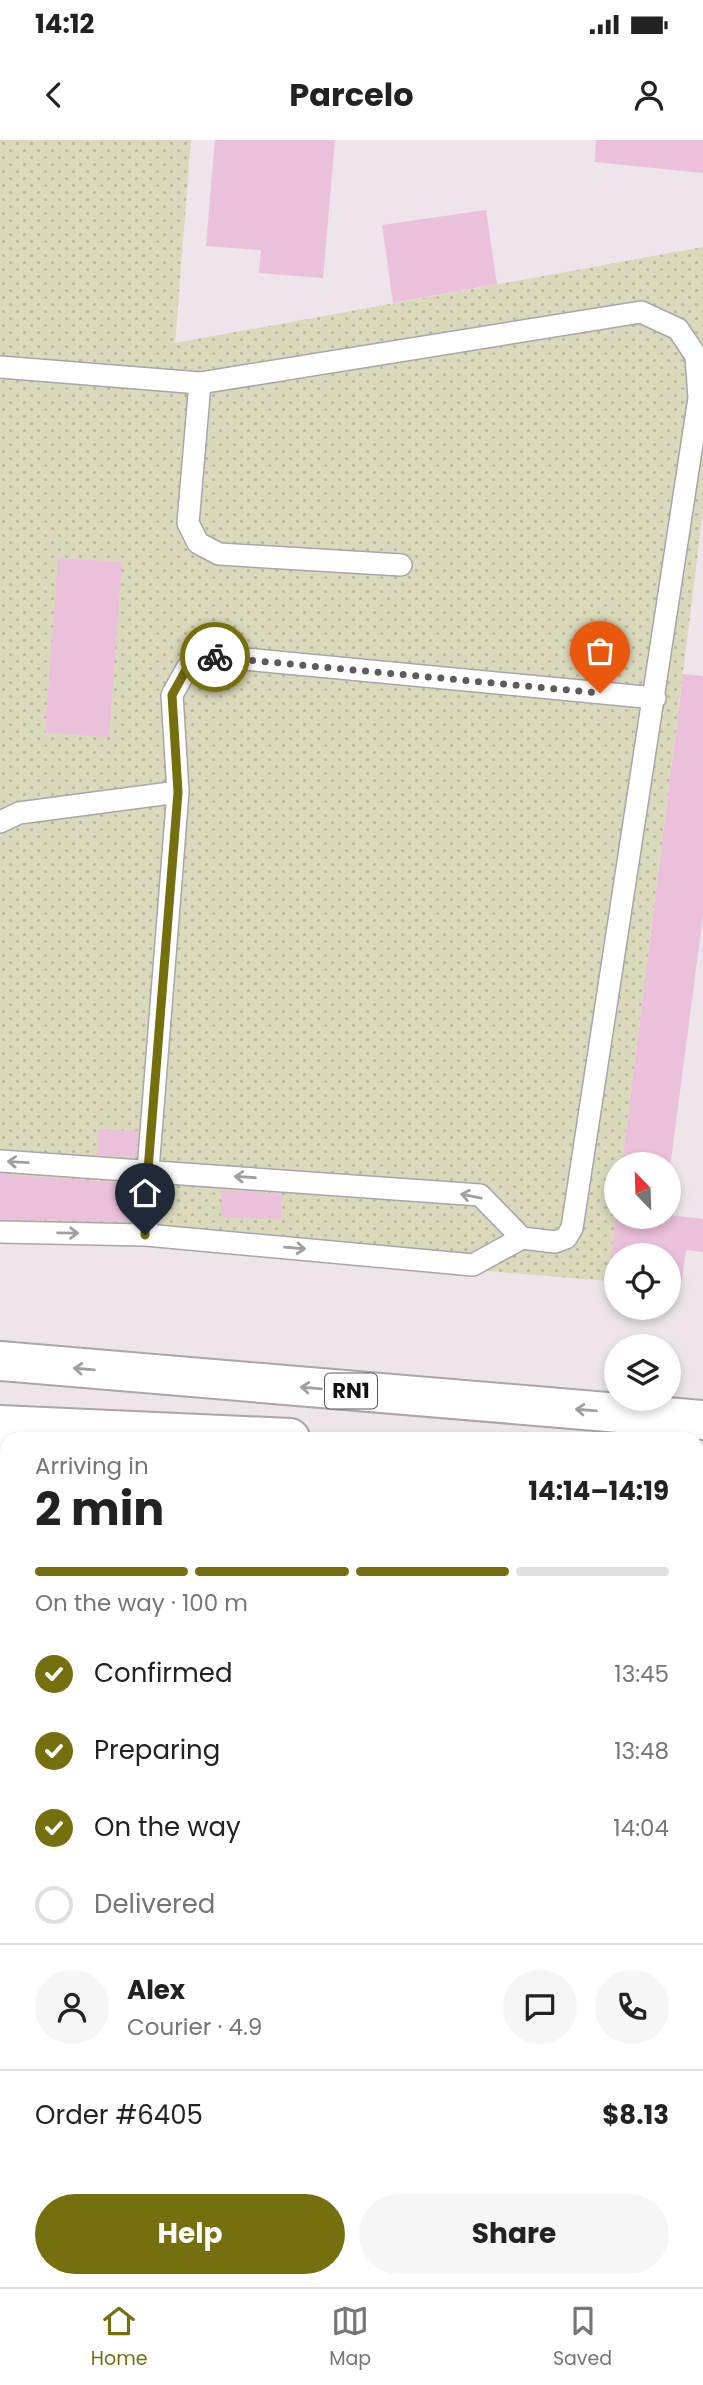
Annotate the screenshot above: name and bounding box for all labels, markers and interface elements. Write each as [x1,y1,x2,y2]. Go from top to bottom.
text: 14:12 [35,6,94,42]
text: Parcelo [289,72,414,117]
icon: back [35,76,73,114]
icon: person [630,76,668,114]
pin [570,621,630,693]
courier [180,622,250,692]
icon: bag [581,632,619,670]
icon: bike [196,638,234,676]
north arrow [604,1152,681,1228]
map controls [604,1152,681,1411]
one-way arrow [7,1155,30,1168]
pin [115,1163,175,1235]
one-way arrow [234,1170,257,1183]
icon: home [126,1174,164,1212]
one-way arrow [461,1189,483,1202]
one-way arrow [56,1226,79,1240]
one-way arrow [283,1242,306,1255]
button: locate [604,1243,681,1320]
button: layers [604,1334,681,1411]
one-way arrow [73,1362,96,1375]
road number: RN1 [325,1374,377,1408]
one-way arrow [300,1381,322,1394]
one-way arrow [575,1403,598,1416]
text: Arriving in [35,1450,149,1482]
text: 14:14–14:19 [528,1473,669,1509]
text: 2 min [35,1477,164,1541]
text: On the way · 100 m [35,1587,248,1619]
icon: check [35,1655,73,1693]
text: Confirmed [94,1655,232,1691]
text: 13:45 [614,1658,669,1690]
icon: check [35,1732,73,1770]
text: Preparing [94,1732,220,1768]
text: 13:48 [614,1735,669,1767]
icon: check [35,1809,73,1847]
text: On the way [94,1809,241,1845]
text: 14:04 [613,1812,669,1844]
text: Delivered [94,1886,215,1922]
button: person [35,1970,109,2044]
button: chat [503,1970,577,2044]
button: phone [595,1970,669,2044]
text: Alex [127,1972,185,2008]
text: Courier · 4.9 [127,2011,262,2043]
text: Order #6405 [35,2097,203,2133]
text: $8.13 [602,2097,669,2133]
button: Help [35,2194,345,2274]
button: Share [359,2194,669,2274]
tab: Home [91,2302,148,2373]
tab: Map [329,2302,371,2373]
tab: Saved [553,2302,612,2373]

